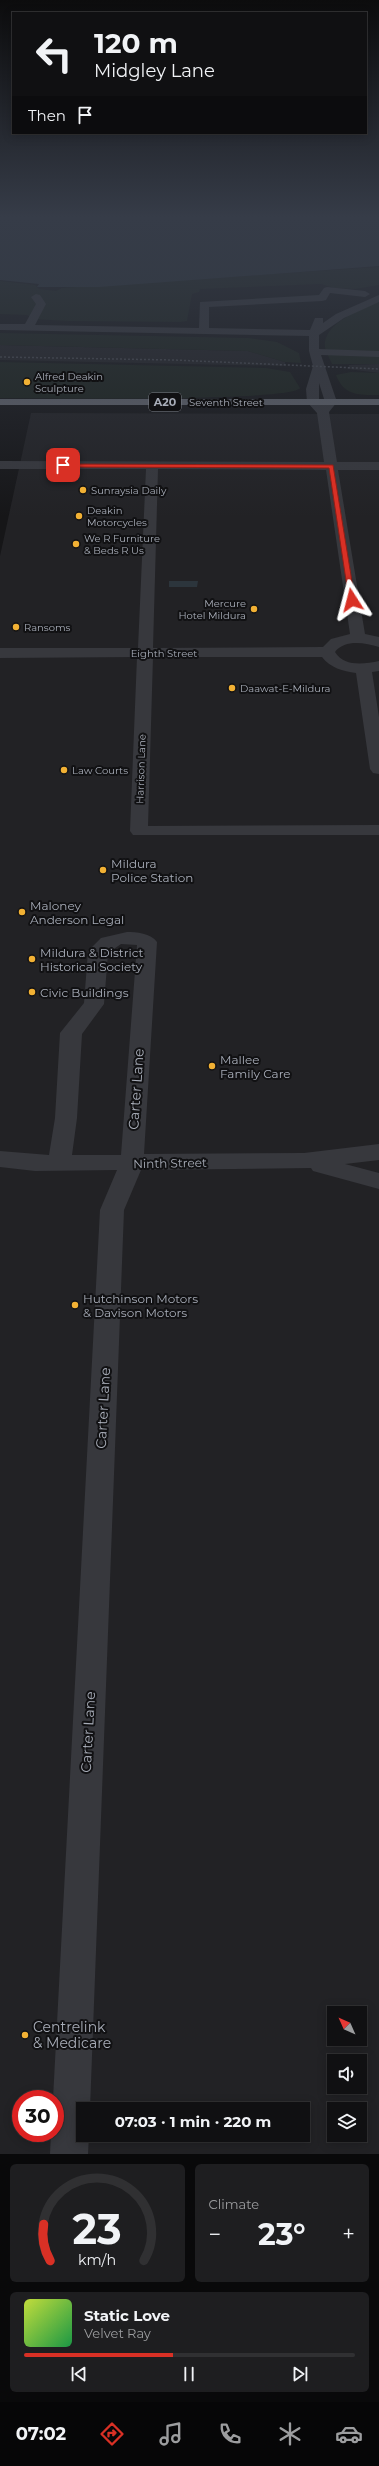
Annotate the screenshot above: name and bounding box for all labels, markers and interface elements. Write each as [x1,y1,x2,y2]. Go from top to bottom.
text: 120 m [94,26,178,60]
icon: left [28,28,80,80]
text: Midgley Lane [94,60,215,82]
icon: arrive [74,104,96,126]
text: Then [28,106,66,125]
place label: Alfred Deakin Sculpture [35,370,103,395]
marker: Alfred Deakin Sculpture [22,377,32,387]
road number: A20 [149,393,181,411]
street label: Seventh Street [189,396,263,409]
pin [46,448,80,482]
icon: arrive [52,454,74,476]
place label: Sunraysia Daily [91,484,167,497]
marker: Sunraysia Daily [78,485,88,495]
place label: Deakin Motorcycles [87,504,147,529]
marker: Deakin Motorcycles [74,511,84,521]
place label: We R Furniture & Beds R Us [84,532,160,557]
marker: We R Furniture & Beds R Us [71,539,81,549]
position arrow [331,579,373,621]
place label: Mercure Hotel Mildura [178,597,246,622]
marker: Mercure Hotel Mildura [249,604,259,614]
place label: Ransoms [24,621,71,634]
marker: Ransoms [11,622,21,632]
street label: Eighth Street [131,647,197,660]
place label: Daawat-E-Mildura [240,682,330,695]
marker: Daawat-E-Mildura [227,683,237,693]
street label: Harrison Lane [133,734,149,804]
place label: Law Courts [72,764,128,777]
marker: Law Courts [59,765,69,775]
place label: Mildura Police Station [111,856,193,885]
marker: Mildura Police Station [98,865,108,875]
place label: Maloney Anderson Legal [30,898,124,927]
marker: Maloney Anderson Legal [17,907,27,917]
place label: Mildura & District Historical Society [40,945,143,974]
marker: Mildura & District Historical Society [27,954,37,964]
place label: Civic Buildings [40,985,129,1000]
marker: Civic Buildings [27,987,37,997]
street label: Carter Lane [124,1048,148,1130]
place label: Mallee Family Care [220,1052,291,1081]
marker: Mallee Family Care [207,1061,217,1071]
street label: Ninth Street [133,1155,207,1171]
place label: Hutchinson Motors & Davison Motors [83,1291,198,1320]
marker: Hutchinson Motors & Davison Motors [70,1300,80,1310]
street label: Carter Lane [92,1367,114,1449]
street label: Carter Lane [77,1691,99,1773]
north arrow [327,2006,367,2046]
map controls [327,2006,367,2142]
place label: Centrelink & Medicare [33,2018,111,2052]
marker: Centrelink & Medicare [20,2030,30,2040]
button: sound [327,2054,367,2094]
speed limit sign: 30 [12,2090,64,2142]
button: layers [327,2102,367,2142]
text: 07:03 · 1 min · 220 m [115,2112,271,2131]
text: Climate [209,2196,259,2212]
text: 23 [73,2204,122,2254]
text: 23° [258,2216,306,2253]
text: − [209,2221,221,2248]
text: + [342,2221,355,2248]
text: km/h [78,2251,116,2269]
text: Static Love [84,2306,170,2325]
text: Velvet Ray [84,2325,151,2341]
icon: previous [68,2363,90,2385]
icon: pause [178,2363,200,2385]
icon: next [289,2363,311,2385]
icon: directions [98,2420,126,2448]
icon: music [157,2420,185,2448]
icon: phone [216,2420,244,2448]
icon: climate [276,2420,304,2448]
icon: car [335,2420,363,2448]
text: 07:02 [16,2423,66,2445]

